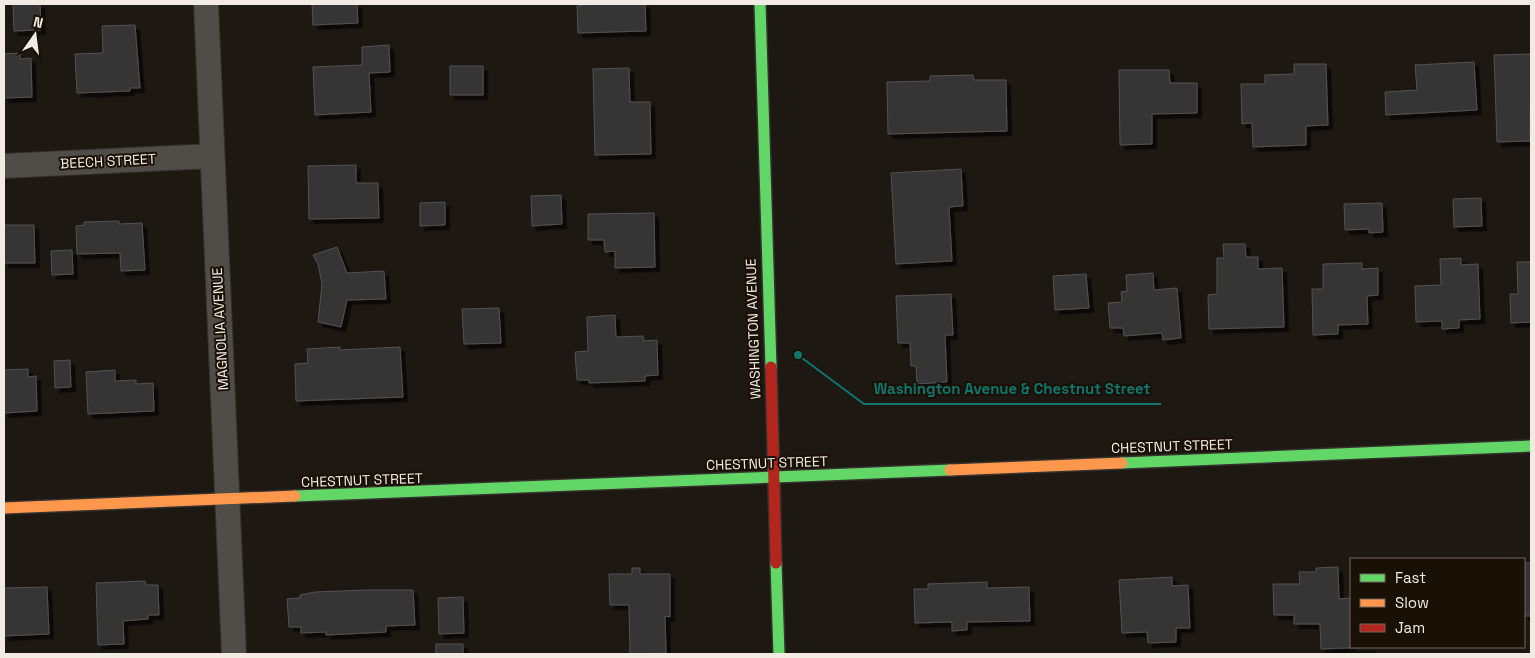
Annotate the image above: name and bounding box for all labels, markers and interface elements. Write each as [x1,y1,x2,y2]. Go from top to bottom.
north arrow [10,10,60,60]
text: N [31,13,45,32]
street label: BEECH STREET [60,149,156,173]
street label: WASHINGTON AVENUE [742,258,764,400]
street label: MAGNOLIA AVENUE [208,267,232,391]
callout: Washington Avenue & Chestnut Street [864,374,1161,404]
text: Washington Avenue & Chestnut Street [874,379,1150,398]
street label: CHESTNUT STREET [1111,435,1233,457]
street label: CHESTNUT STREET [706,452,828,474]
street label: CHESTNUT STREET [301,469,423,491]
legend [1350,558,1525,648]
text: Fast [1395,568,1426,587]
text: Slow [1395,593,1429,612]
text: Jam [1395,618,1425,637]

